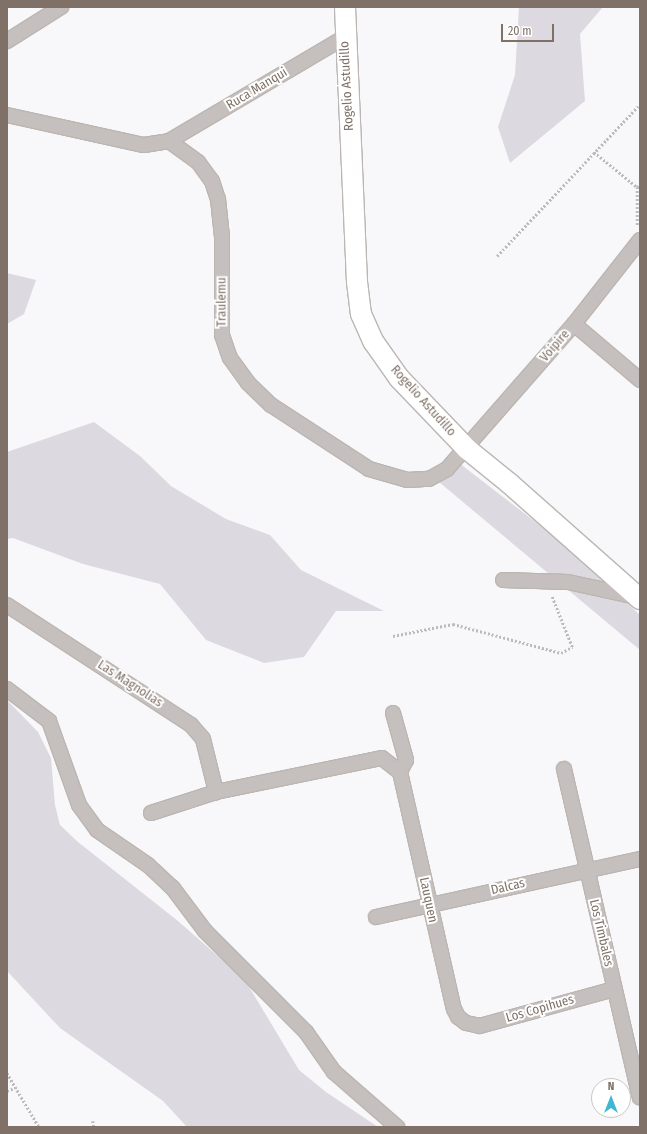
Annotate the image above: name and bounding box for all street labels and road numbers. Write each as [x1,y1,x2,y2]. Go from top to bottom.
street label: Rogelio Astudillo [337,41,357,131]
street label: Ruca Manqui [224,65,290,113]
street label: Traulemu [214,277,230,327]
street label: Voipire [537,327,573,365]
street label: Rogelio Astudillo [387,362,459,440]
street label: Las Magnolias [95,657,165,711]
street label: Lauquen [416,876,440,924]
street label: Dalcas [490,876,526,898]
street label: Los Timbales [586,898,616,968]
street label: Los Copihues [504,992,576,1026]

